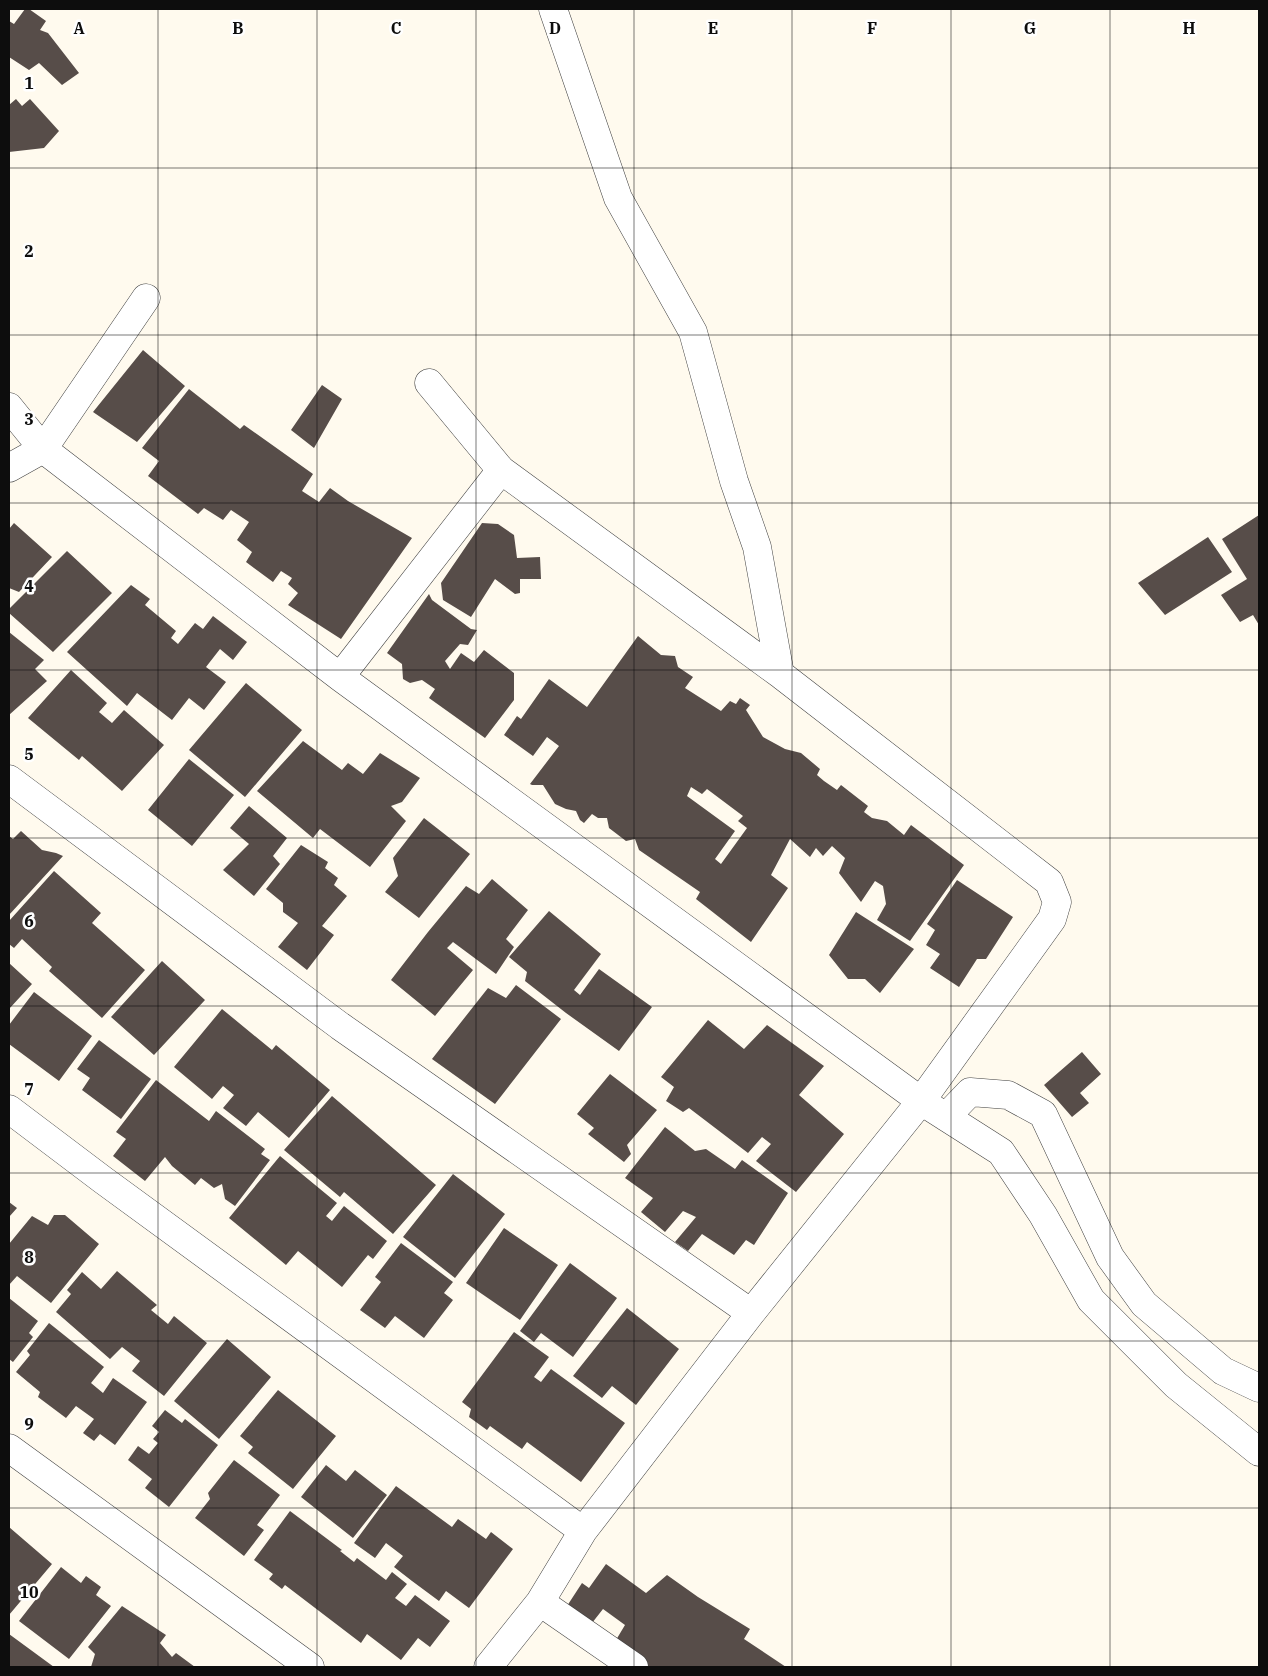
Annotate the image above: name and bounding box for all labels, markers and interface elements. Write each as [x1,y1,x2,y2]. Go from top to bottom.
text: A [73,18,85,38]
text: B [232,18,244,38]
text: C [391,18,401,38]
text: D [549,18,561,38]
text: E [708,18,718,38]
text: F [867,18,877,38]
text: G [1024,18,1036,38]
text: H [1183,18,1196,38]
text: 1 [24,73,34,93]
text: 2 [24,241,34,261]
text: 3 [24,409,34,429]
text: 4 [24,576,34,596]
text: 5 [24,744,34,764]
text: 6 [24,911,34,931]
text: 7 [24,1079,34,1099]
text: 8 [24,1247,34,1267]
text: 9 [24,1414,34,1434]
text: 10 [19,1582,39,1602]

